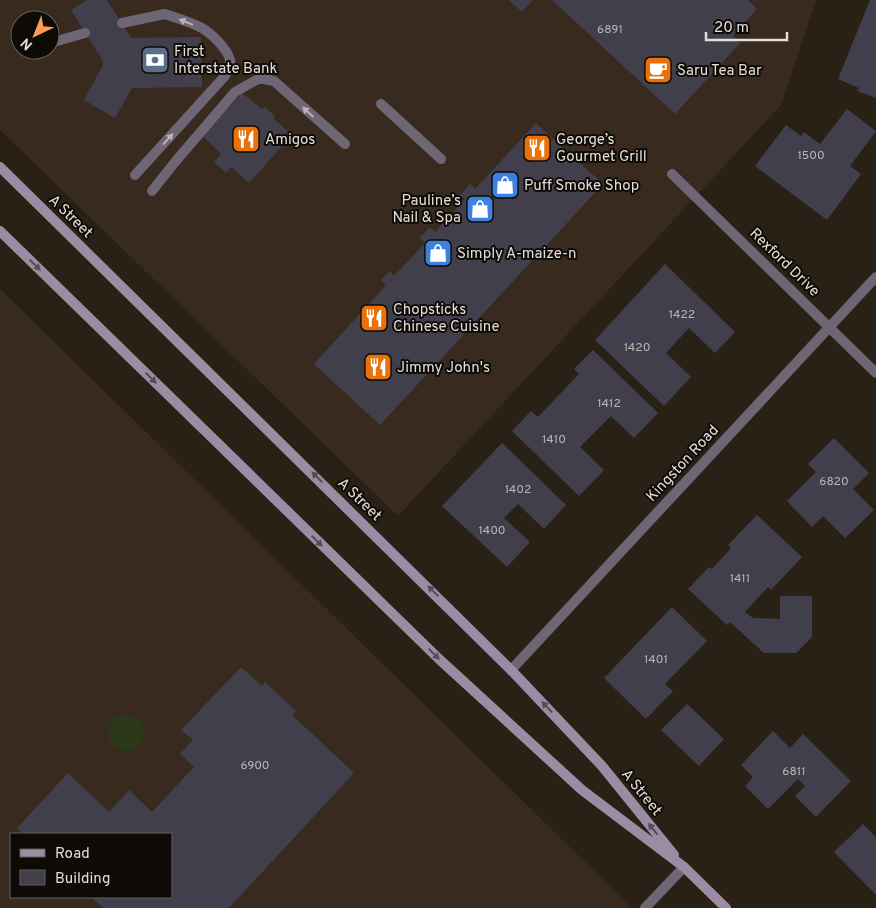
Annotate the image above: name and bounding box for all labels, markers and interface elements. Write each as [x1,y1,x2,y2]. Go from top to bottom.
north arrow [10,10,60,60]
scale bar [706,10,787,42]
one-way arrow [179,18,193,26]
text: 20 m [714,19,749,38]
house number: 6891 [597,22,623,38]
text: N [18,34,37,53]
place label: First Interstate Bank [174,43,278,79]
bank icon: First Interstate Bank [140,45,170,75]
cafe icon: Saru Tea Bar [643,55,673,85]
place label: Saru Tea Bar [677,62,762,81]
one-way arrow [303,106,315,118]
restaurant icon: Amigos [231,124,261,154]
place label: Amigos [265,131,315,150]
place label: George’s Gourmet Grill [556,131,647,167]
restaurant icon: George’s Gourmet Grill [522,133,552,163]
one-way arrow [162,134,174,146]
house number: 1500 [797,148,825,164]
shop icon: Puff Smoke Shop [490,170,520,200]
place label: Puff Smoke Shop [524,177,639,196]
street label: A Street [44,191,96,243]
place label: Pauline’s Nail & Spa [392,192,461,228]
shop icon: Pauline’s Nail & Spa [465,194,495,224]
street label: Rexford Drive [745,225,823,301]
shop icon: Simply A-maize-n [423,238,453,268]
place label: Simply A-maize-n [457,245,576,264]
one-way arrow [29,259,41,271]
place label: Chopsticks Chinese Cuisine [393,301,500,337]
restaurant icon: Chopsticks Chinese Cuisine [359,303,389,333]
house number: 1422 [669,307,695,323]
house number: 1420 [624,340,650,356]
restaurant icon: Jimmy John's [363,352,393,382]
place label: Jimmy John's [397,359,490,378]
one-way arrow [145,372,157,384]
house number: 1412 [597,396,621,412]
street label: Kingston Road [643,422,724,506]
house number: 1410 [542,432,566,448]
one-way arrow [311,472,323,484]
street label: A Street [333,474,385,526]
house number: 6820 [819,474,849,490]
house number: 1402 [505,482,531,498]
house number: 1400 [478,523,506,539]
one-way arrow [311,535,323,547]
house number: 1411 [730,571,750,587]
one-way arrow [427,585,439,597]
one-way arrow [428,648,440,660]
house number: 1401 [644,652,668,668]
one-way arrow [541,701,553,713]
house number: 6900 [240,758,270,774]
house number: 6811 [782,764,806,780]
street label: A Street [616,766,665,820]
one-way arrow [648,823,659,836]
legend [10,833,172,898]
text: Road [55,845,90,864]
text: Building [55,870,110,889]

